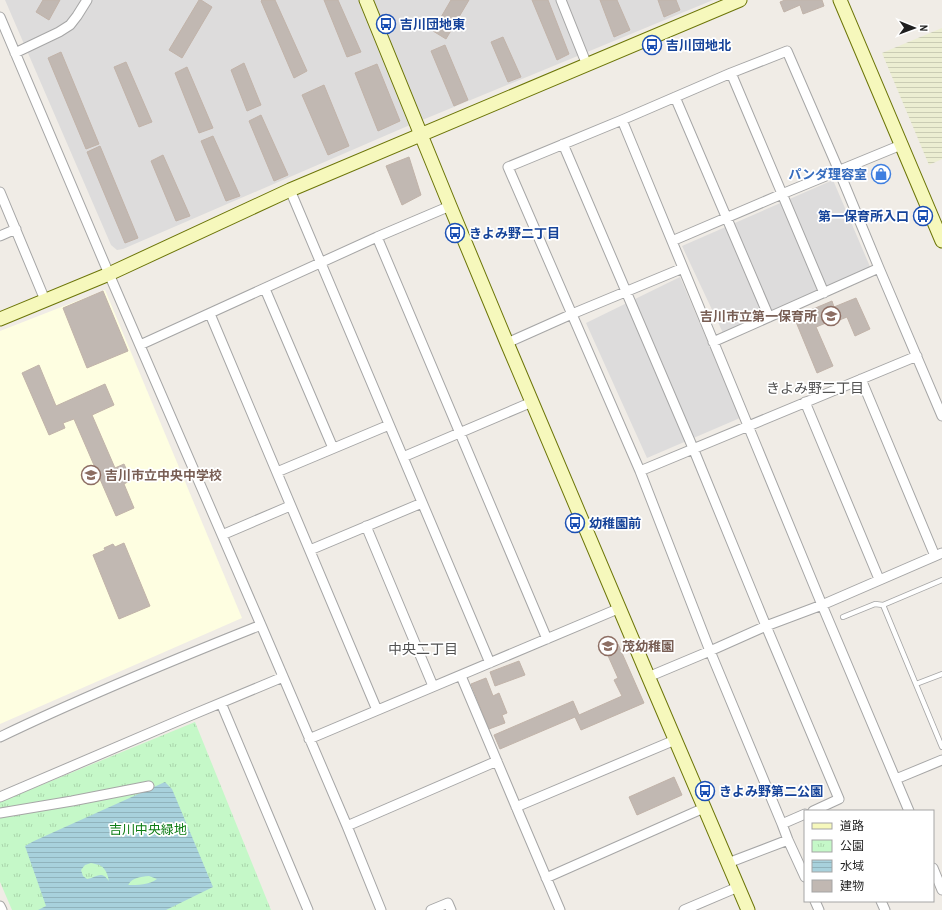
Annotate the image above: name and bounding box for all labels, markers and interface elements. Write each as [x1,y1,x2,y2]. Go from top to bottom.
north arrow [894,8,934,48]
bus stop icon: 吉川団地東 [375,13,397,35]
place label: 吉川団地東 [400,16,465,33]
text: N [917,25,931,32]
bus stop icon: 吉川団地北 [641,34,663,56]
place label: 吉川団地北 [666,37,731,54]
shop icon: パンダ理容室 [870,163,892,185]
place label: パンダ理容室 [788,166,867,183]
bus stop icon: 第一保育所入口 [912,205,934,227]
place label: 第一保育所入口 [818,208,909,225]
bus stop icon: きよみ野二丁目 [444,222,466,244]
place label: きよみ野二丁目 [469,225,560,242]
school or university icon: 吉川市立第一保育所 [820,305,842,327]
place label: 吉川市立第一保育所 [700,308,817,325]
district label: きよみ野二丁目 [766,379,864,397]
school or university icon: 吉川市立中央中学校 [80,464,102,486]
place label: 吉川市立中央中学校 [105,467,222,484]
bus stop icon: 幼稚園前 [564,512,586,534]
place label: 幼稚園前 [589,515,641,532]
school or university icon: 茂幼稚園 [597,635,619,657]
place label: 茂幼稚園 [622,638,674,655]
district label: 中央二丁目 [388,640,458,658]
bus stop icon: きよみ野第二公園 [694,780,716,802]
place label: きよみ野第二公園 [719,783,823,800]
legend [804,810,934,902]
text: 道路 [840,818,864,834]
park label: 吉川中央緑地 [109,821,187,838]
text: 公園 [840,838,864,854]
text: 水域 [840,858,864,874]
text: 建物 [840,878,864,894]

